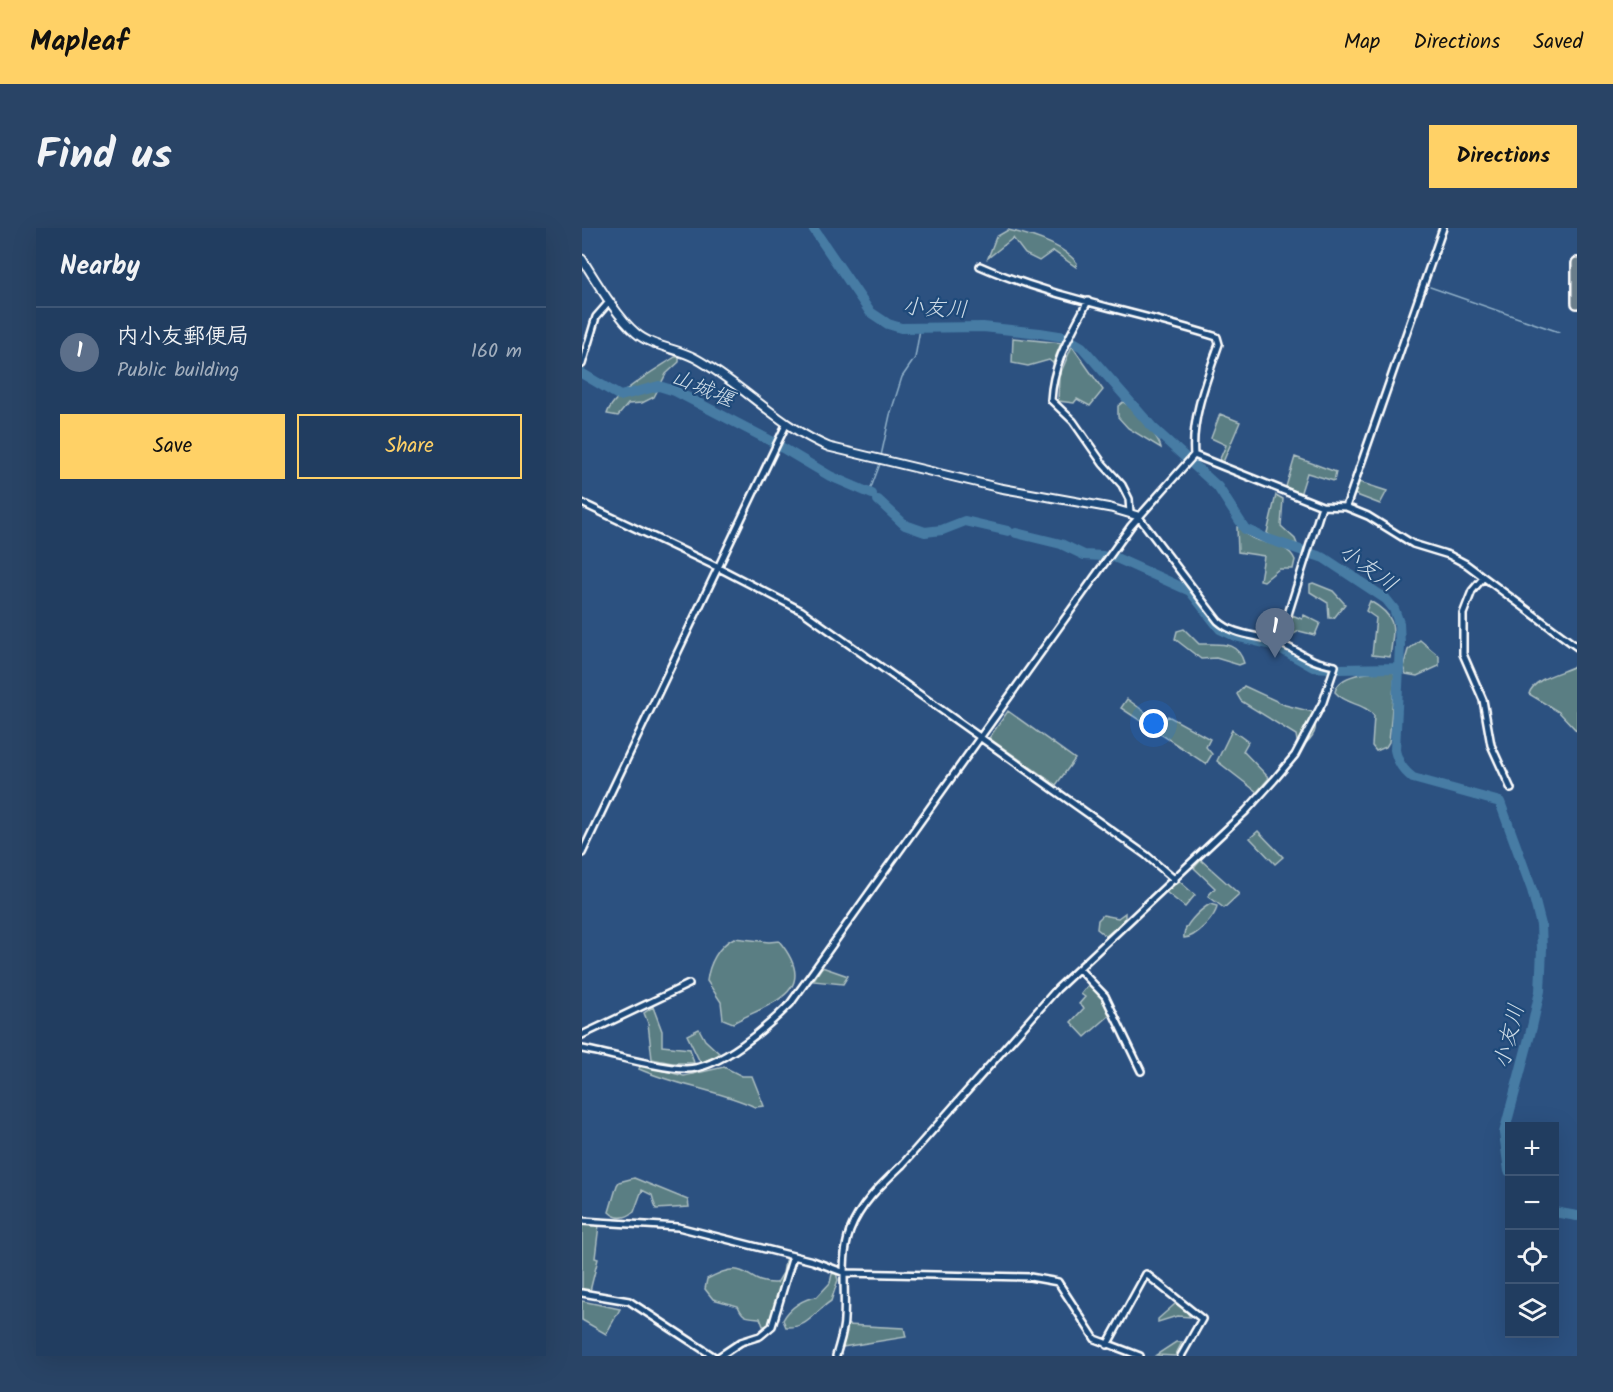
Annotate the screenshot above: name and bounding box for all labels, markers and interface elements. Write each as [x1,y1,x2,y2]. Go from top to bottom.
text: Mapleaf [30,20,128,65]
text: Map [1344,26,1380,59]
text: Directions [1413,26,1500,59]
text: Saved [1533,26,1583,59]
text: Find us [36,123,172,190]
button: Directions [1429,125,1577,188]
text: Nearby [60,246,140,288]
water label: 小友川 [901,290,969,329]
text: 内小友郵便局 [117,320,249,355]
text: 1 [76,336,83,368]
text: 160 m [471,336,522,368]
text: Public building [117,355,239,387]
water label: 山城堰 [665,360,741,419]
button: Save [60,414,285,479]
button: Share [297,414,522,479]
water label: 小友川 [1331,535,1405,603]
pin: 1 [1256,608,1294,658]
your location [1139,709,1168,738]
water label: 小友川 [1485,1000,1535,1073]
map controls [1505,1122,1559,1338]
button: + [1505,1122,1559,1176]
button: − [1505,1176,1559,1230]
button: locate [1505,1230,1559,1284]
button: layers [1505,1284,1559,1338]

